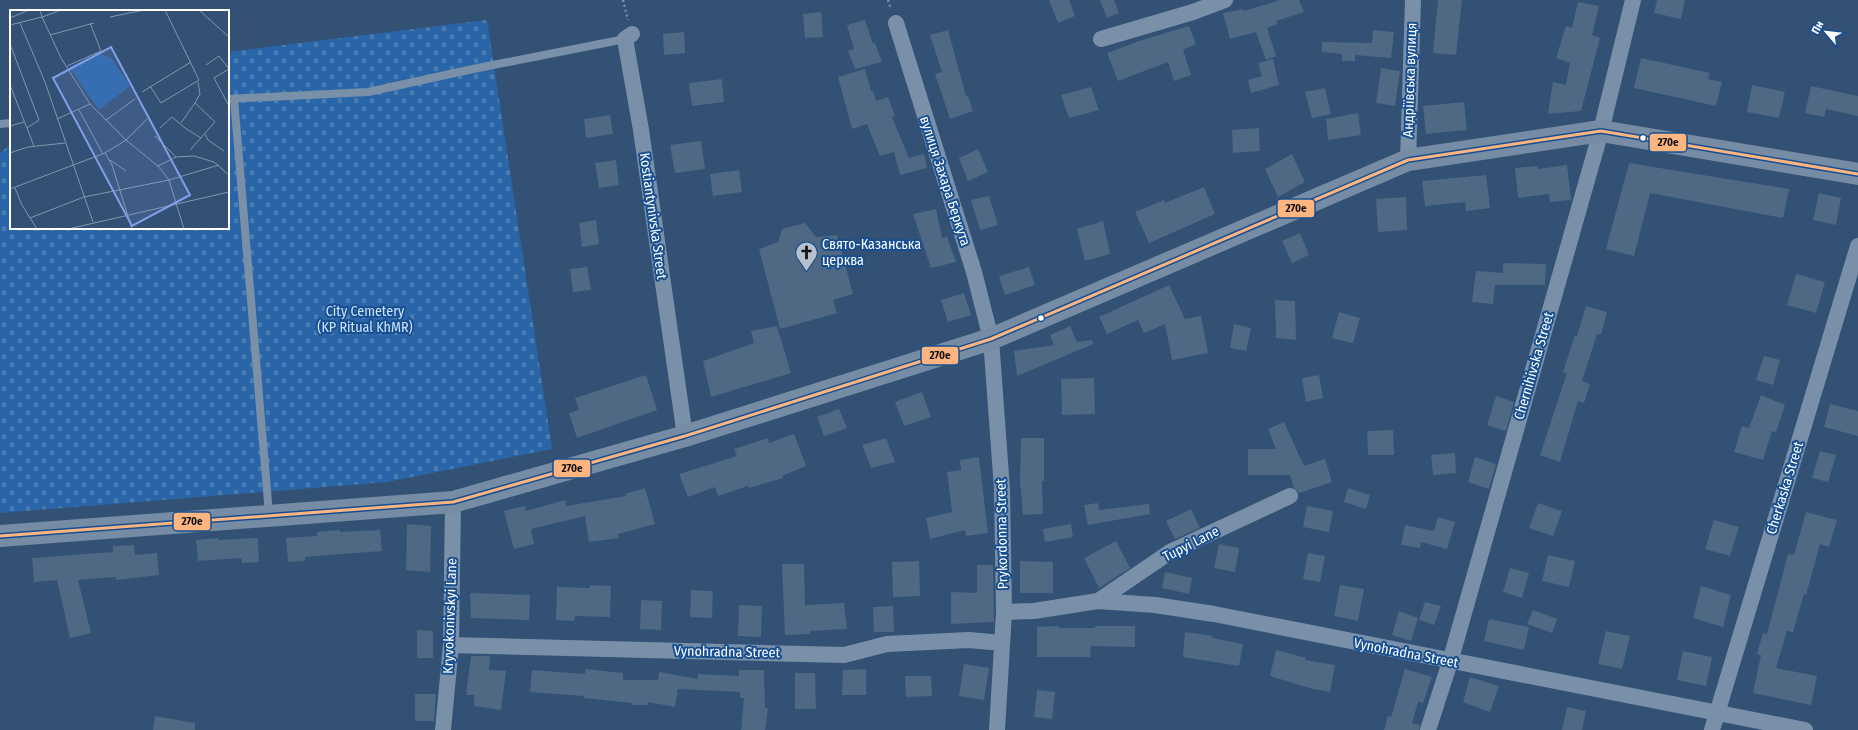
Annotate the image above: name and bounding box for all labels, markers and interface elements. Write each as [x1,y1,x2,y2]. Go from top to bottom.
inset map [10,10,229,229]
north arrow [1806,12,1846,52]
text: Пн [1809,19,1826,36]
street label: Андріївська вулиця [1400,22,1420,138]
street label: вулиця Захара Беркута [916,114,974,248]
unlabelled marker [1638,133,1648,143]
line badge: 270е [1649,133,1687,152]
text: 270е [1656,136,1679,149]
street label: Kostiantynivska Street [636,152,670,281]
line badge: 270е [1277,199,1315,218]
text: 270е [1284,202,1307,215]
place label: Свято-Казанська церква [822,236,921,269]
church icon: Свято-Казанська церква [793,239,819,272]
park label: City Cemetery (KP Ritual KhMR) [317,303,413,336]
street label: Chernihivska Street [1511,310,1558,422]
unlabelled marker [1036,313,1046,323]
line badge: 270е [921,346,959,365]
text: 270е [928,349,951,362]
street label: Cherkaska Street [1763,439,1807,536]
line badge: 270е [553,459,591,478]
text: 270е [560,462,583,475]
street label: Prykordonna Street [993,478,1011,589]
line badge: 270е [173,512,211,531]
text: 270е [180,515,203,528]
street label: Tupyi Lane [1160,523,1222,565]
street label: Kryvokonivskyi Lane [439,558,461,674]
street label: Vynohradna Street [1352,635,1460,672]
street label: Vynohradna Street [674,643,781,661]

